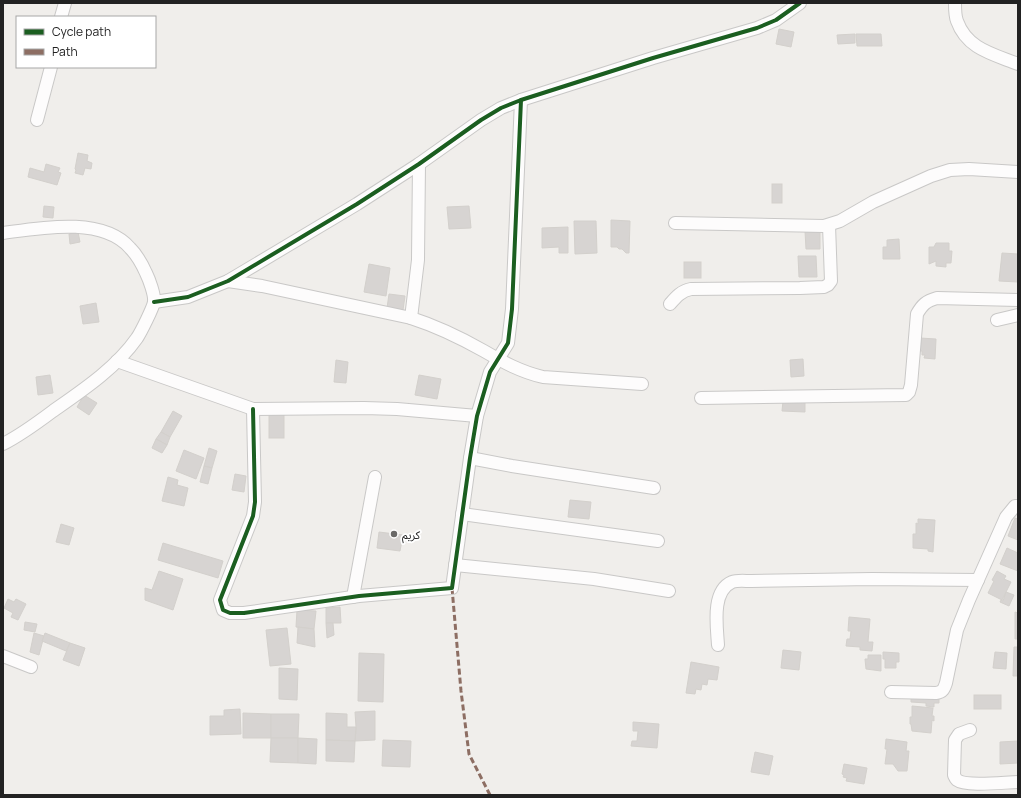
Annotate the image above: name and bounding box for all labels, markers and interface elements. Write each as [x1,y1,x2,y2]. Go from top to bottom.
legend [16,16,156,68]
text: Cycle path [52,23,111,40]
text: Path [52,43,78,60]
place label: كريم [402,527,420,544]
marker: كريم [389,529,399,539]

